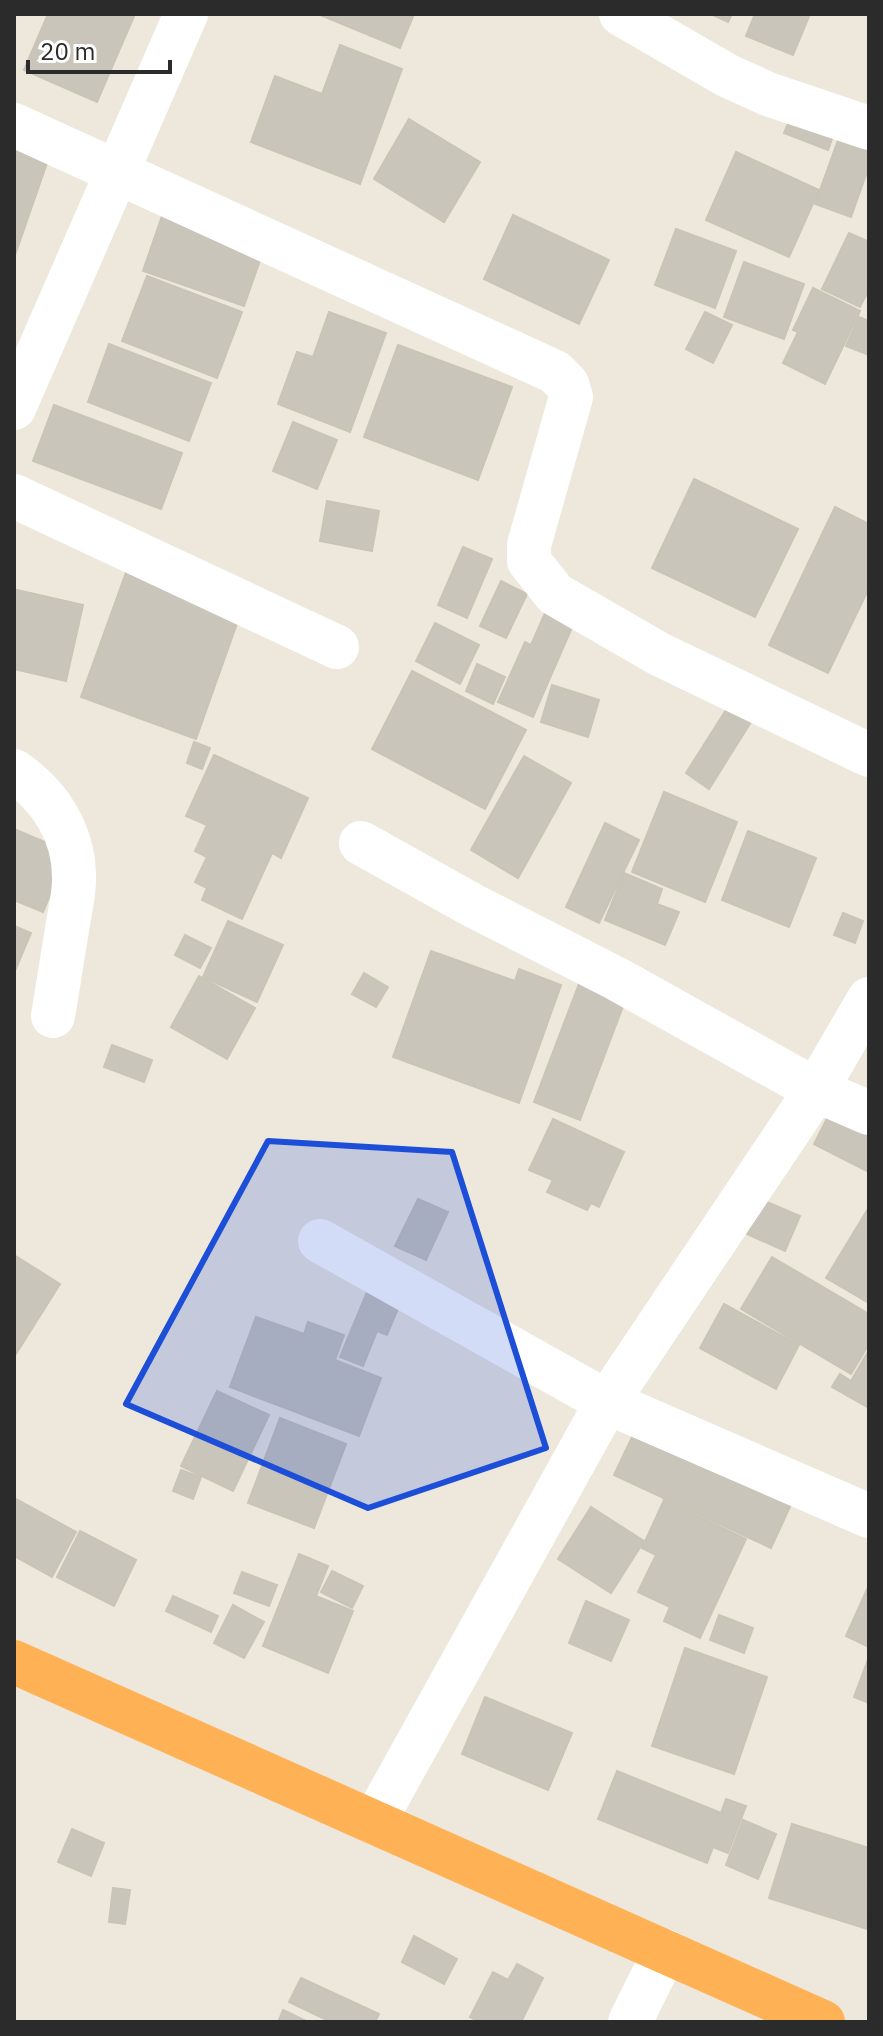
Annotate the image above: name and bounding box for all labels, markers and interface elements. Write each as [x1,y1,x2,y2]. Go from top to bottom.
scale bar [28,24,170,74]
text: 20 m [40,35,95,67]

